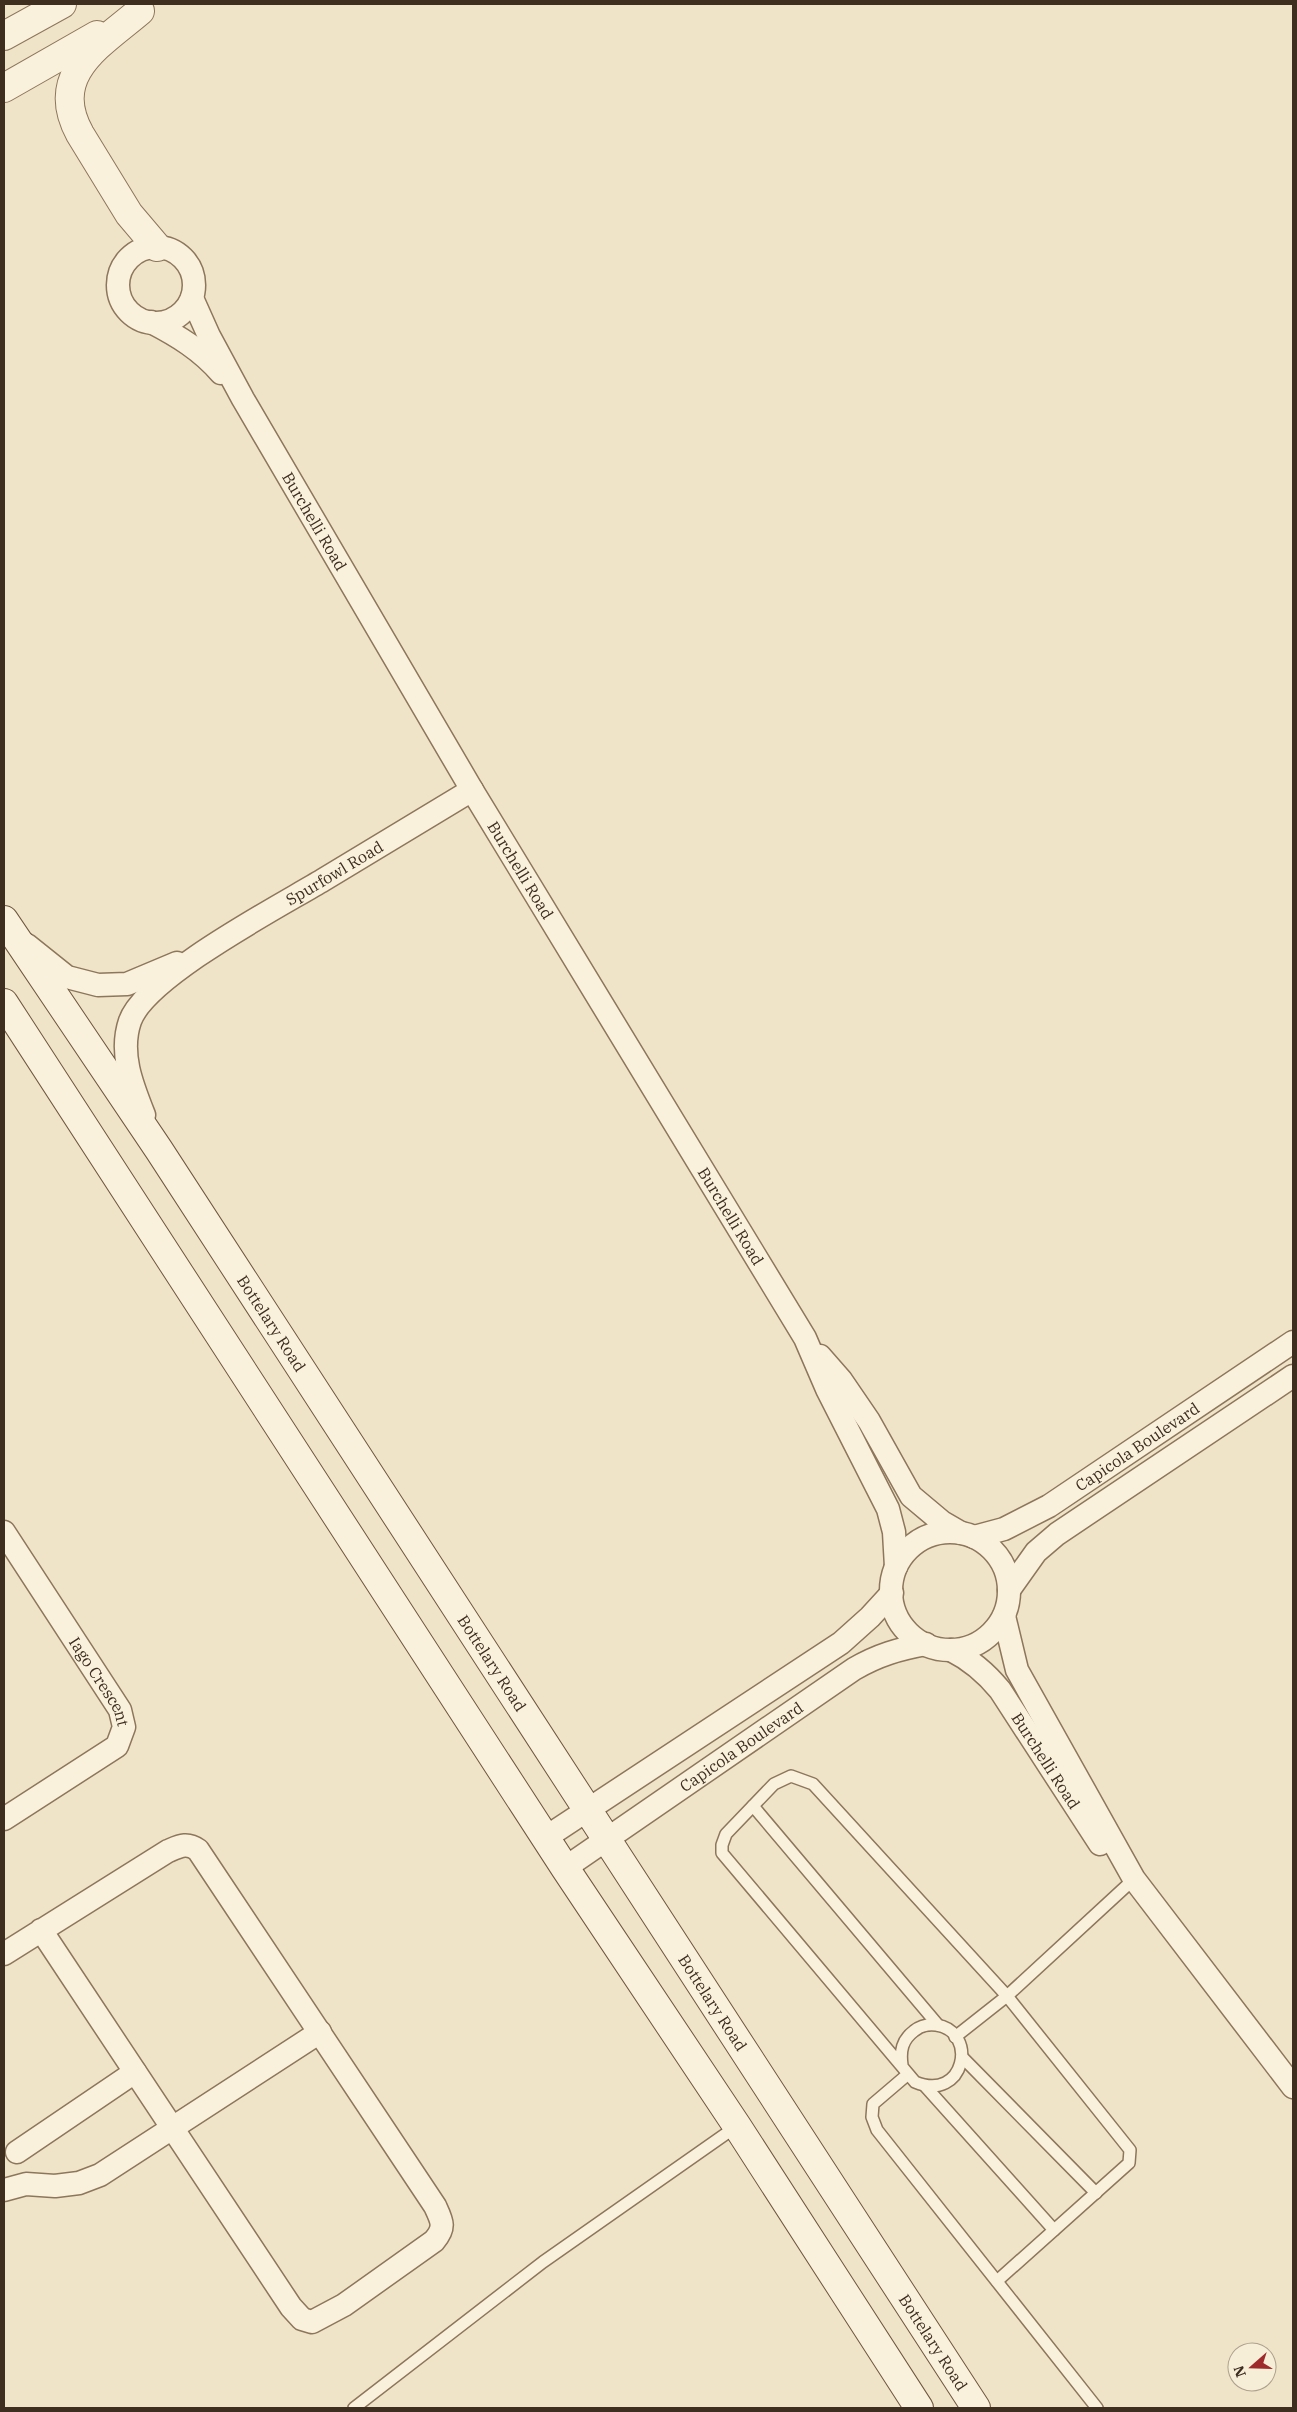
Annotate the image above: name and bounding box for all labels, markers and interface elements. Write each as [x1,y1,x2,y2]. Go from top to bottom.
street label: Burchelli Road [278,468,351,575]
street label: Burchelli Road [483,817,558,923]
street label: Spurfowl Road [282,836,387,910]
street label: Burchelli Road [694,1164,768,1269]
street label: Bottelary Road [233,1271,310,1376]
street label: Capicola Boulevard [1071,1398,1203,1495]
street label: Bottelary Road [453,1611,531,1715]
street label: Iago Crescent [65,1633,134,1729]
street label: Capicola Boulevard [676,1697,807,1796]
street label: Burchelli Road [1007,1709,1085,1813]
street label: Bottelary Road [674,1951,752,2055]
street label: Bottelary Road [895,2290,972,2395]
north arrow [1227,2342,1277,2392]
text: N [1229,2363,1250,2380]

